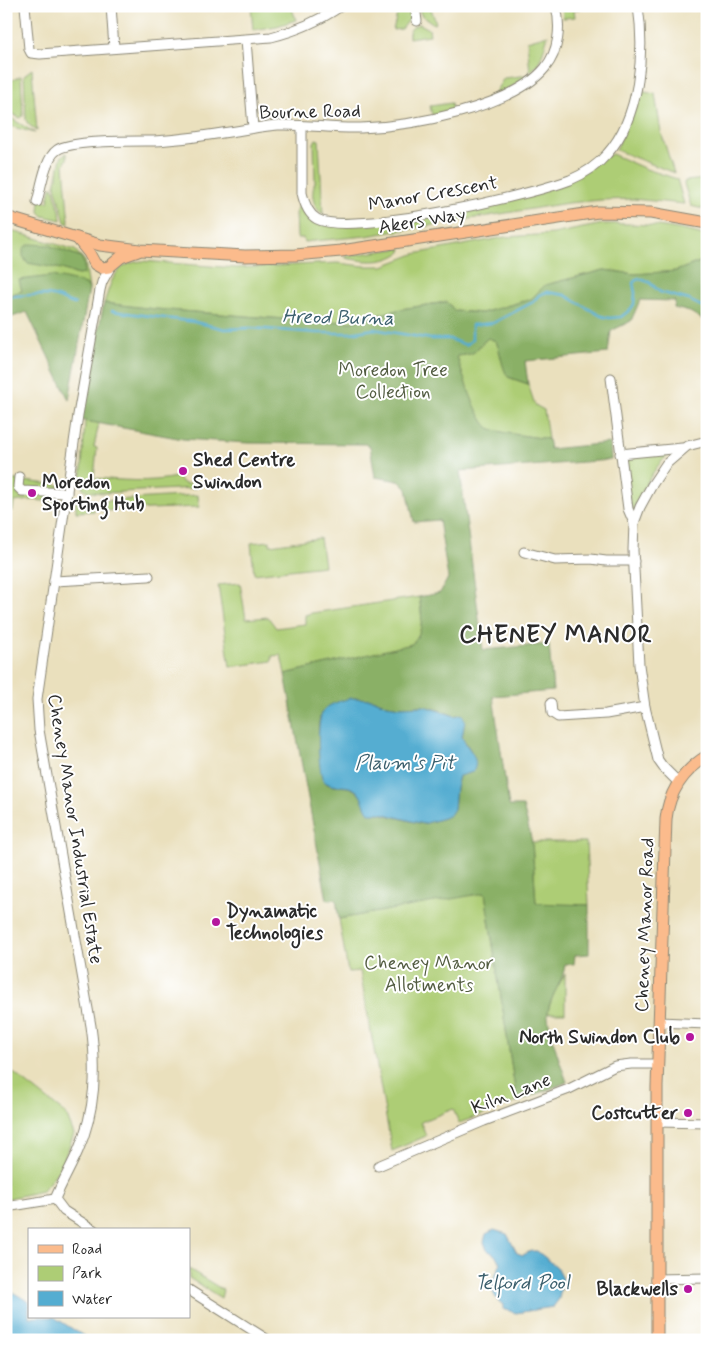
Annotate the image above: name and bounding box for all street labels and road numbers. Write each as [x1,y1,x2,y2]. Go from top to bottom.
street label: Bourne Road [259,99,361,125]
street label: Manor Crescent [366,170,500,218]
street label: Akers Way [377,202,467,240]
street label: Cheney Manor Industrial Estate [40,692,109,966]
street label: Cheney Manor Road [629,837,662,1013]
street label: Kiln Lane [468,1067,554,1121]

